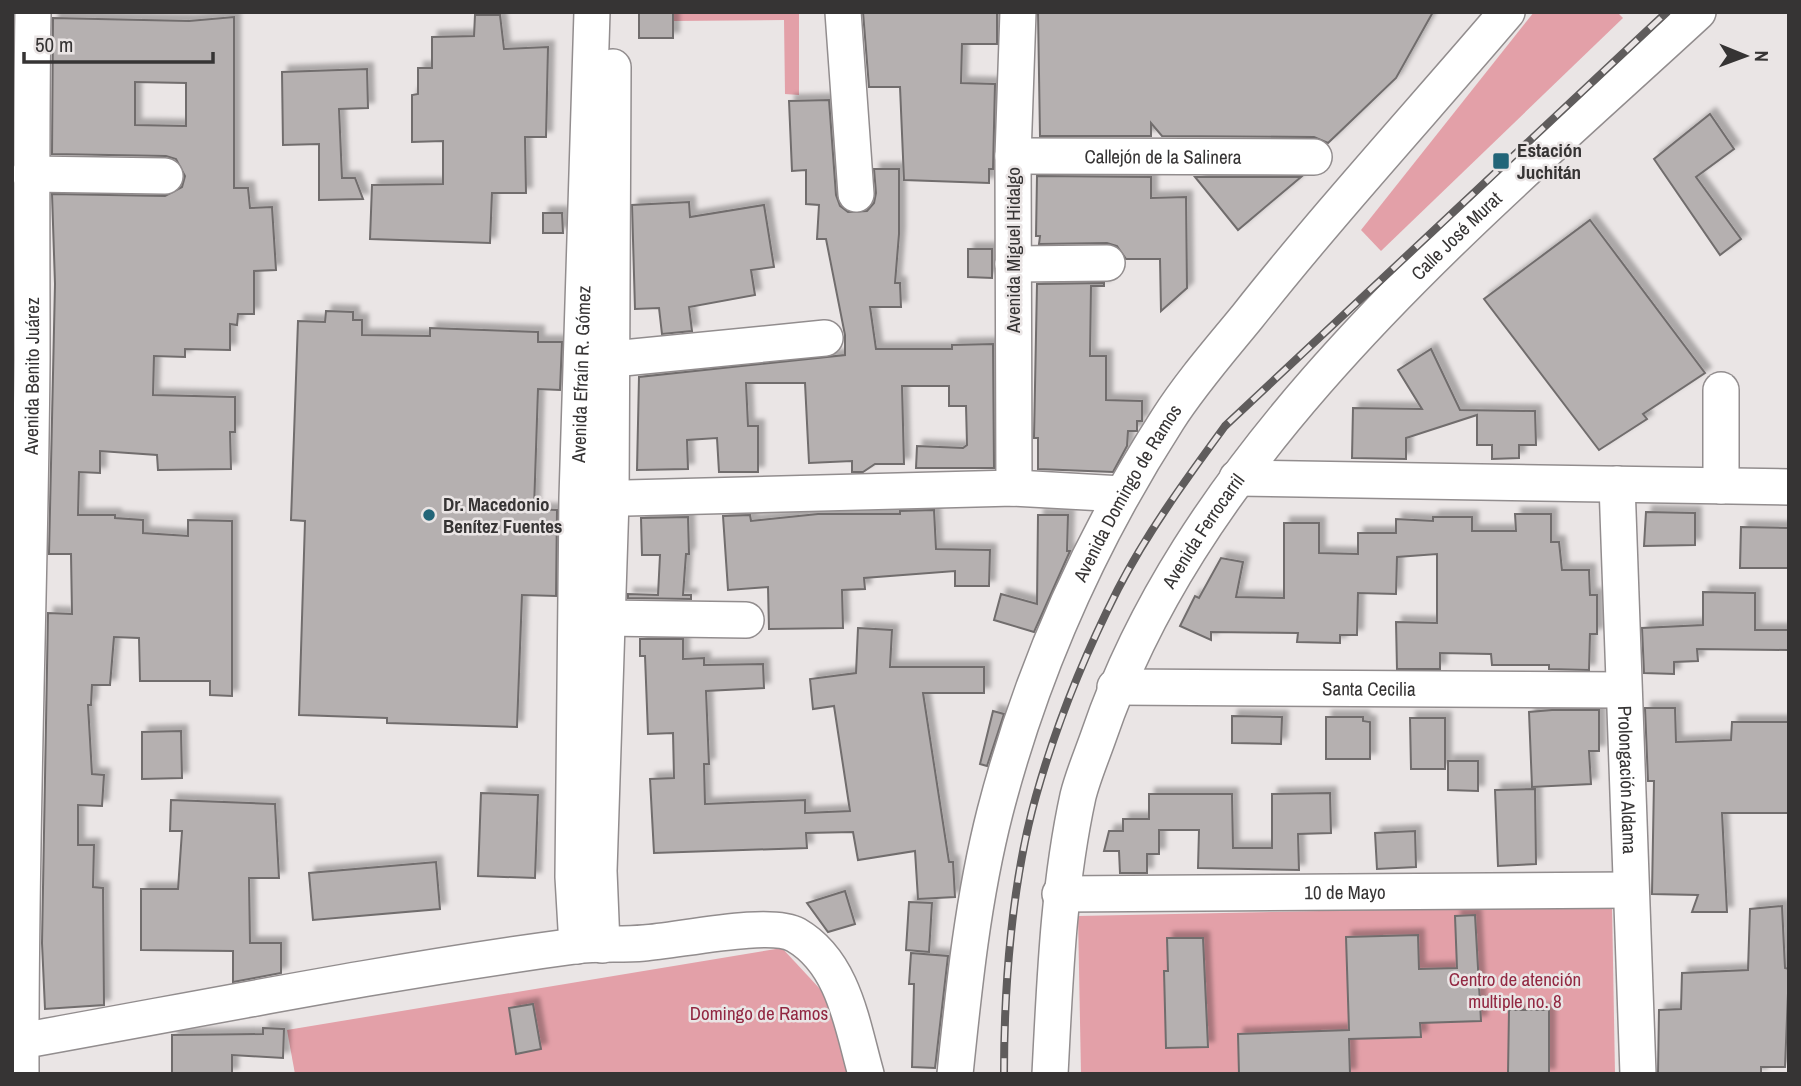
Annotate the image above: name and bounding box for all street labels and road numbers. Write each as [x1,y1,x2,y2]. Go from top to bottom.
street label: Callejón de la Salinera [1084,143,1242,170]
street label: Avenida Miguel Hidalgo [1000,167,1026,334]
street label: Calle José Murat [1405,185,1508,286]
street label: Avenida Efraín R. Gómez [565,285,597,464]
street label: Avenida Benito Juárez [18,297,45,456]
street label: Avenida Domingo de Ramos [1067,399,1187,587]
street label: Avenida Ferrocarril [1155,468,1250,594]
street label: Santa Cecilia [1322,675,1416,702]
street label: Prolongación Aldama [1612,705,1643,855]
street label: 10 de Mayo [1304,879,1386,905]

